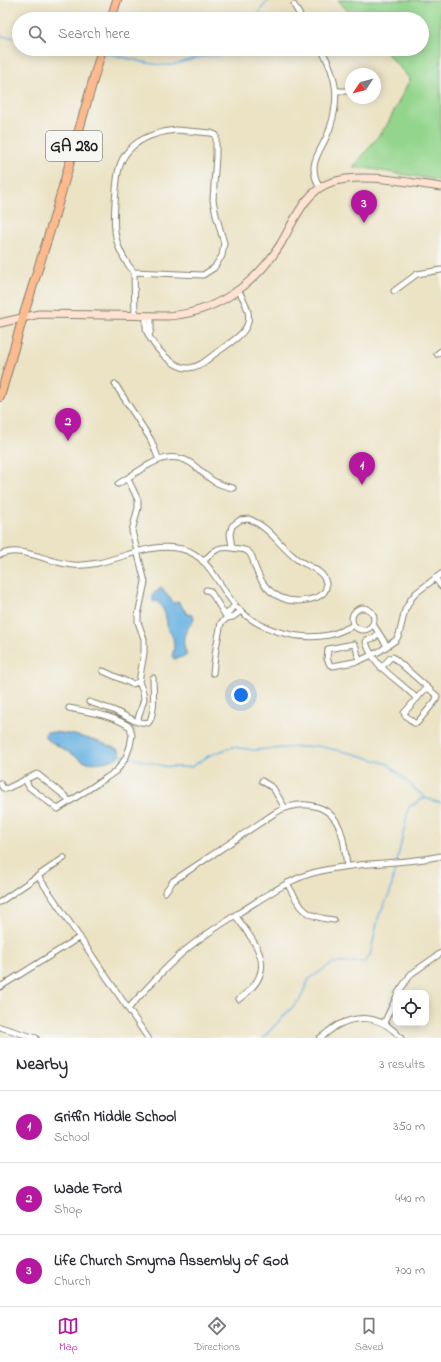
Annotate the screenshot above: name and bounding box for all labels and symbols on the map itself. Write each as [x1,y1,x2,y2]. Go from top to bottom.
north arrow [345,68,381,104]
road number: GA 280 [46,131,102,161]
pin: 3 [351,190,377,223]
pin: 2 [55,408,81,441]
pin: 1 [349,452,375,485]
your location [231,685,251,705]

